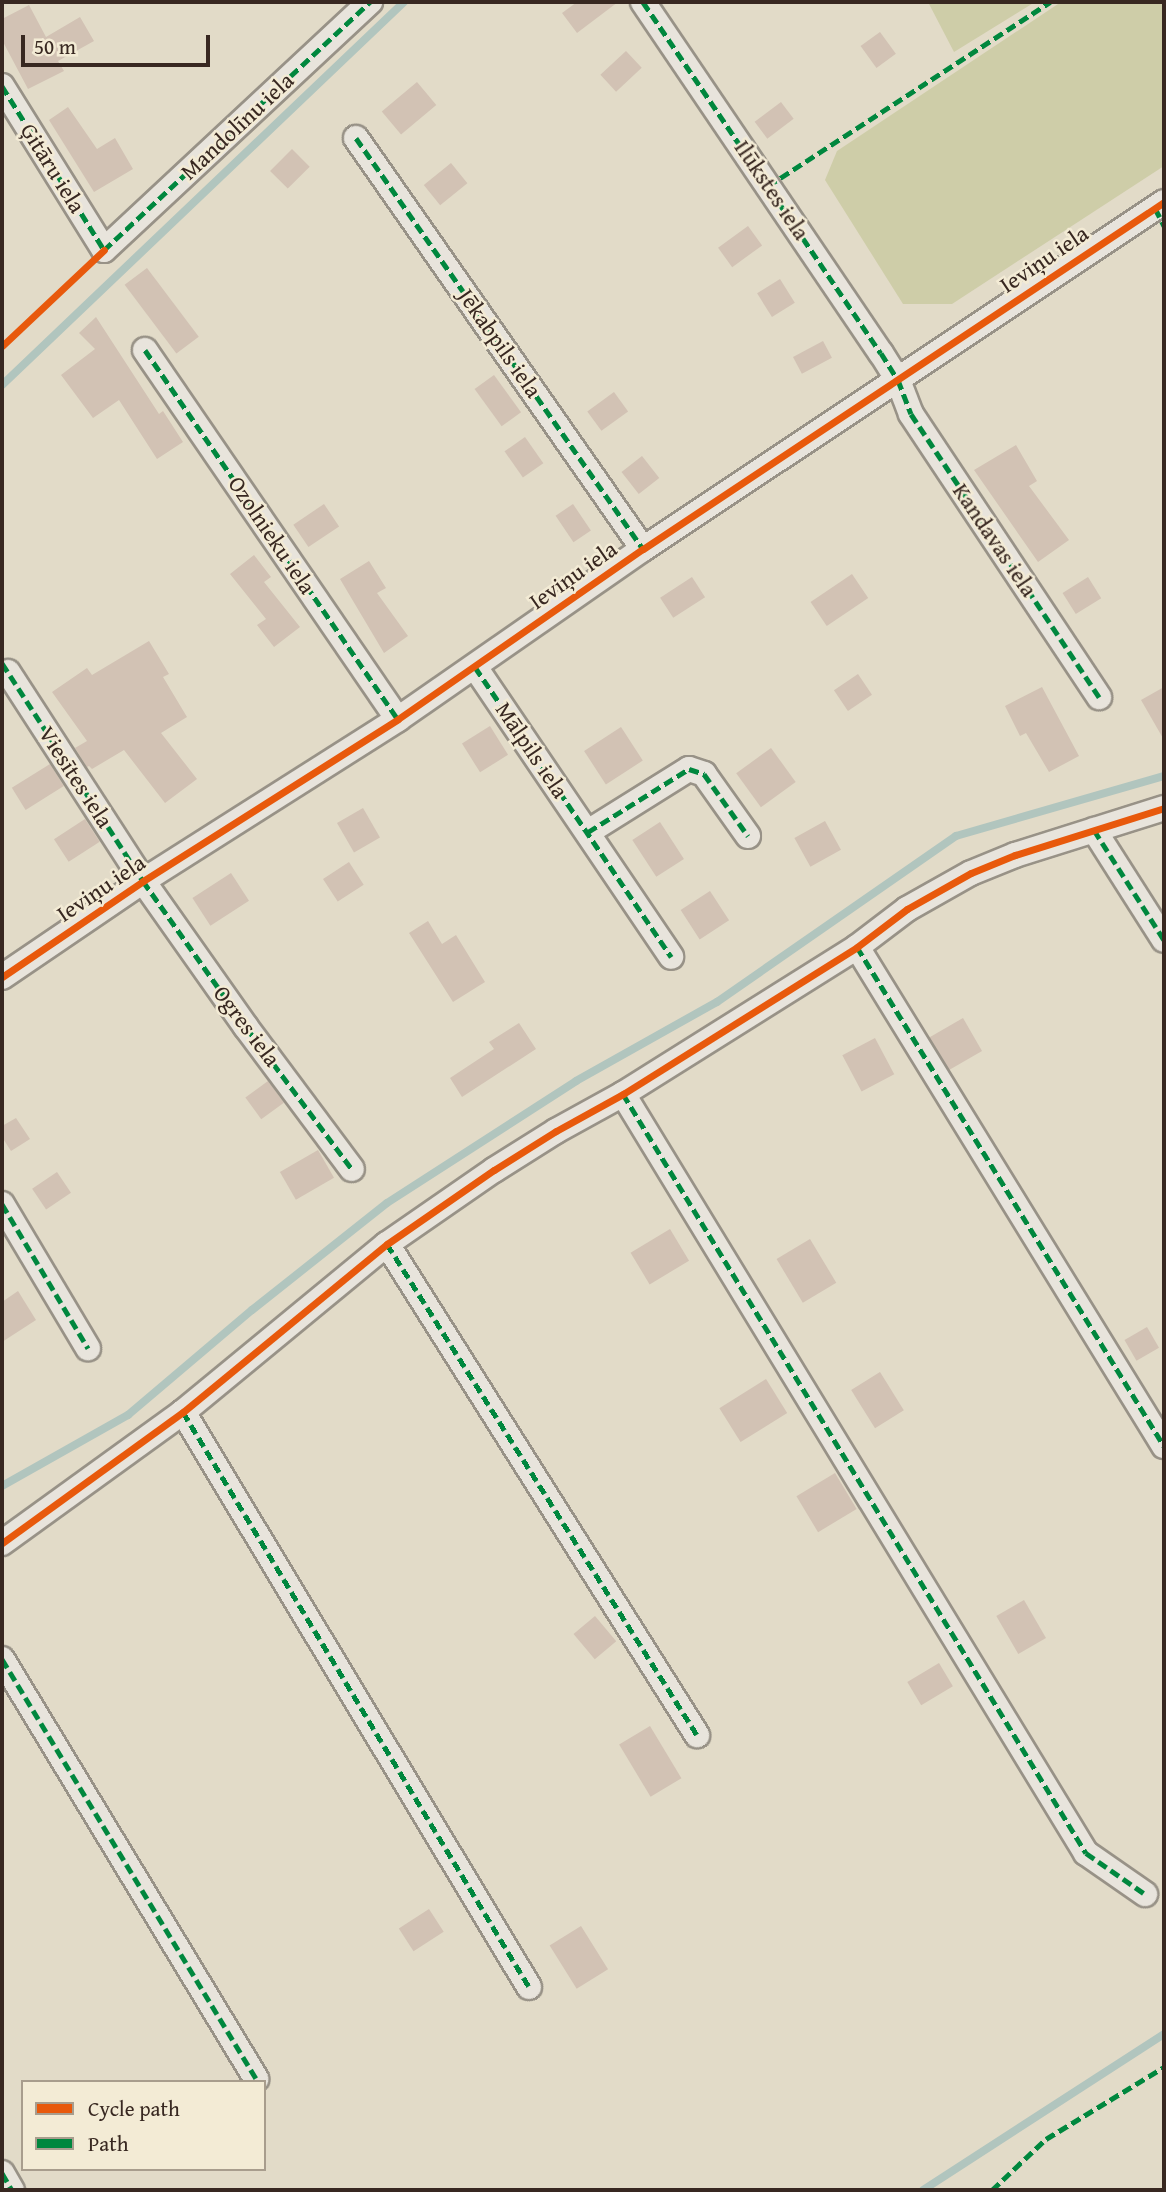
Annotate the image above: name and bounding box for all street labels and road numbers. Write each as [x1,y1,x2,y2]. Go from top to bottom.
street label: Mandolīnu iela [175,67,299,185]
street label: Ģitāru iela [15,118,91,218]
street label: Ilūkstes iela [729,135,815,245]
street label: Ieviņu iela [995,219,1093,299]
street label: Jēkabpils iela [452,283,548,403]
street label: Ozolnieku iela [222,471,322,599]
street label: Kandavas iela [947,478,1043,602]
street label: Ieviņu iela [524,535,622,615]
street label: Mālpils iela [490,697,574,803]
street label: Viesītes iela [33,721,119,833]
street label: Ieviņu iela [52,848,150,928]
street label: Ogres iela [208,980,286,1072]

